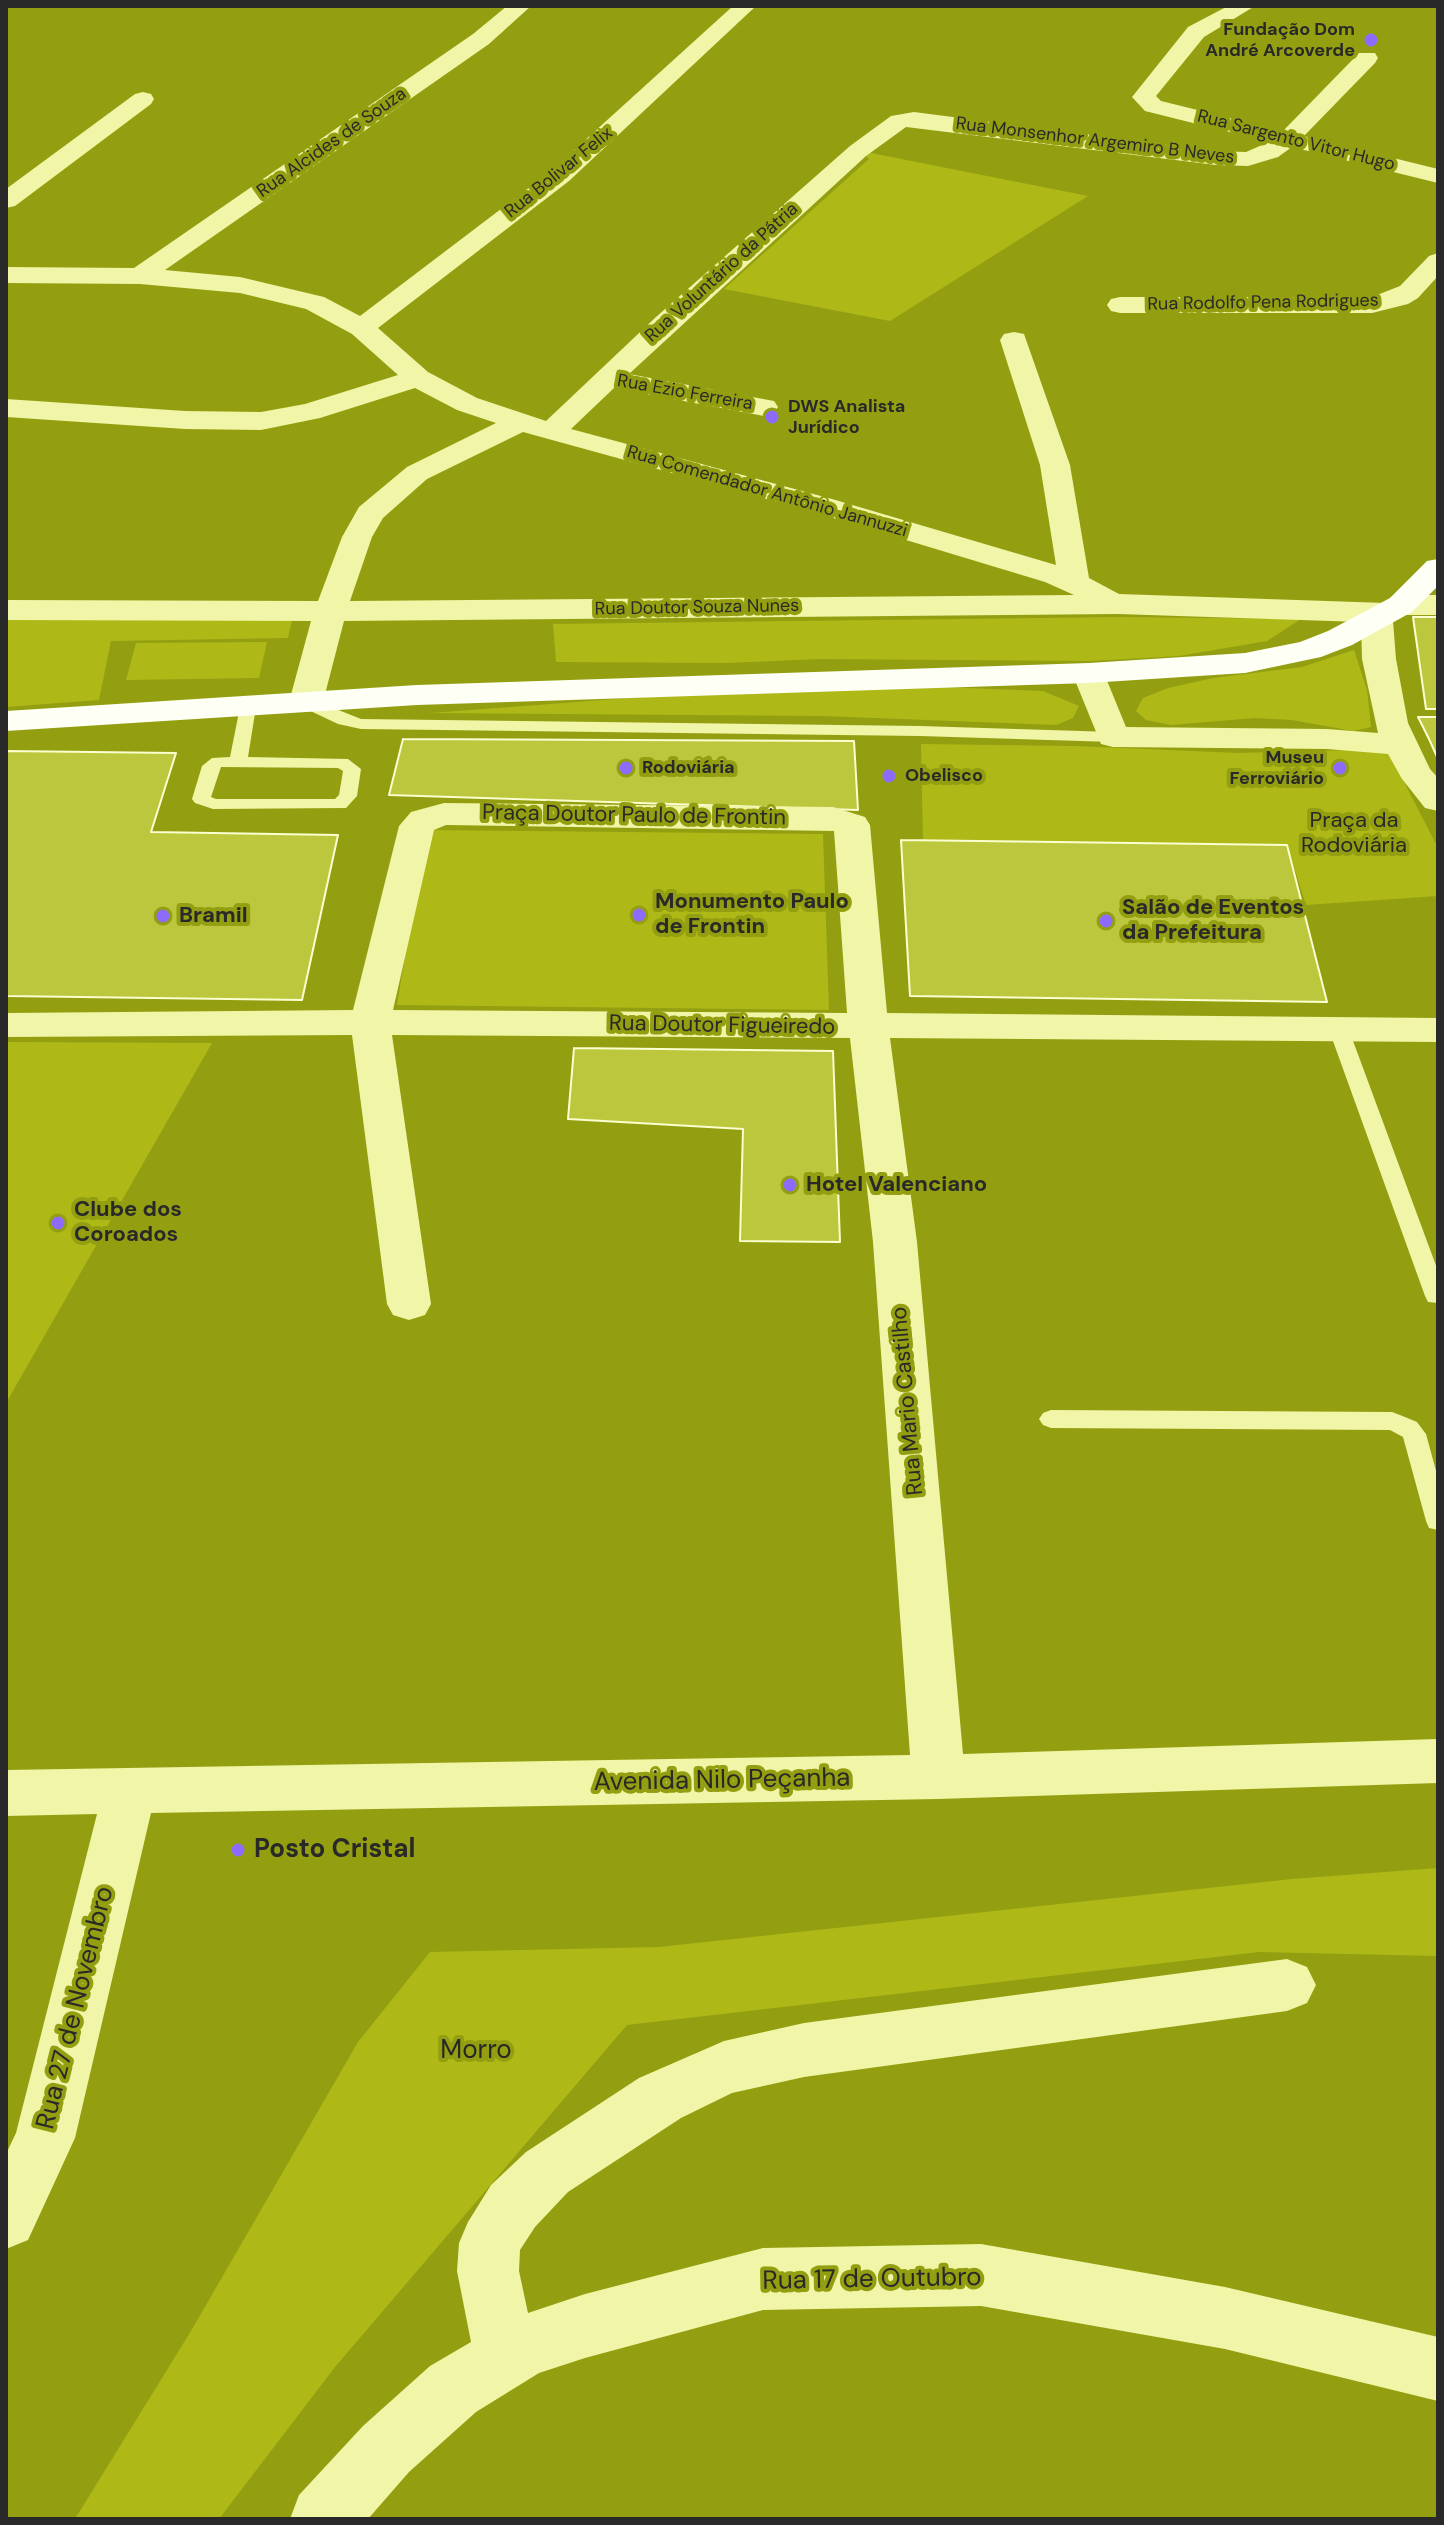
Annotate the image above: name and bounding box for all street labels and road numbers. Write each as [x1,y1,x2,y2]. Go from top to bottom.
street label: Rua Alcides de Souza [253,83,411,203]
street label: Rua Sargento Vitor Hugo [1195,106,1397,176]
street label: Rua Monsenhor Argemiro B Neves [954,113,1236,169]
street label: Rua Bolivar Felix [501,123,617,223]
street label: Rua Voluntário da Pátria [641,199,803,347]
street label: Rua Rodolfo Pena Rodrigues [1147,290,1379,316]
street label: Rua Ezio Ferreira [616,370,754,416]
street label: Rua Comendador Antônio Jannuzzi [624,442,910,542]
street label: Rua Doutor Souza Nunes [595,595,799,621]
street label: Praça Doutor Paulo de Frontin [482,800,786,832]
street label: Rua Doutor Figueiredo [609,1011,835,1041]
street label: Rua Mario Castilho [887,1306,929,1496]
street label: Avenida Nilo Peçanha [593,1763,851,1799]
street label: Rua 27 de Novembro [31,1883,121,2133]
street label: Rua 17 de Outubro [762,2262,982,2298]

